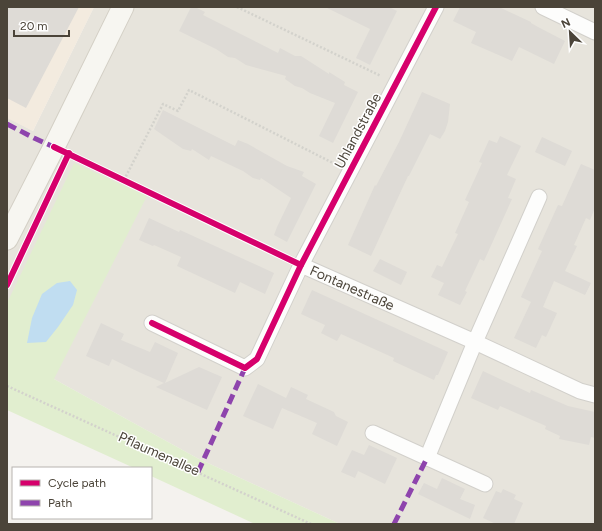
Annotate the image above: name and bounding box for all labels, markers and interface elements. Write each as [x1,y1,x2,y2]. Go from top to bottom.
scale bar [14,12,69,38]
north arrow [550,12,590,52]
text: N [559,16,573,31]
text: 20 m [20,19,48,33]
street label: Uhlandstraße [331,90,385,172]
street label: Fontanestraße [307,262,397,314]
street label: Pflaumenallee [116,428,203,480]
legend [12,467,152,519]
text: Cycle path [48,476,106,490]
text: Path [48,496,72,510]

